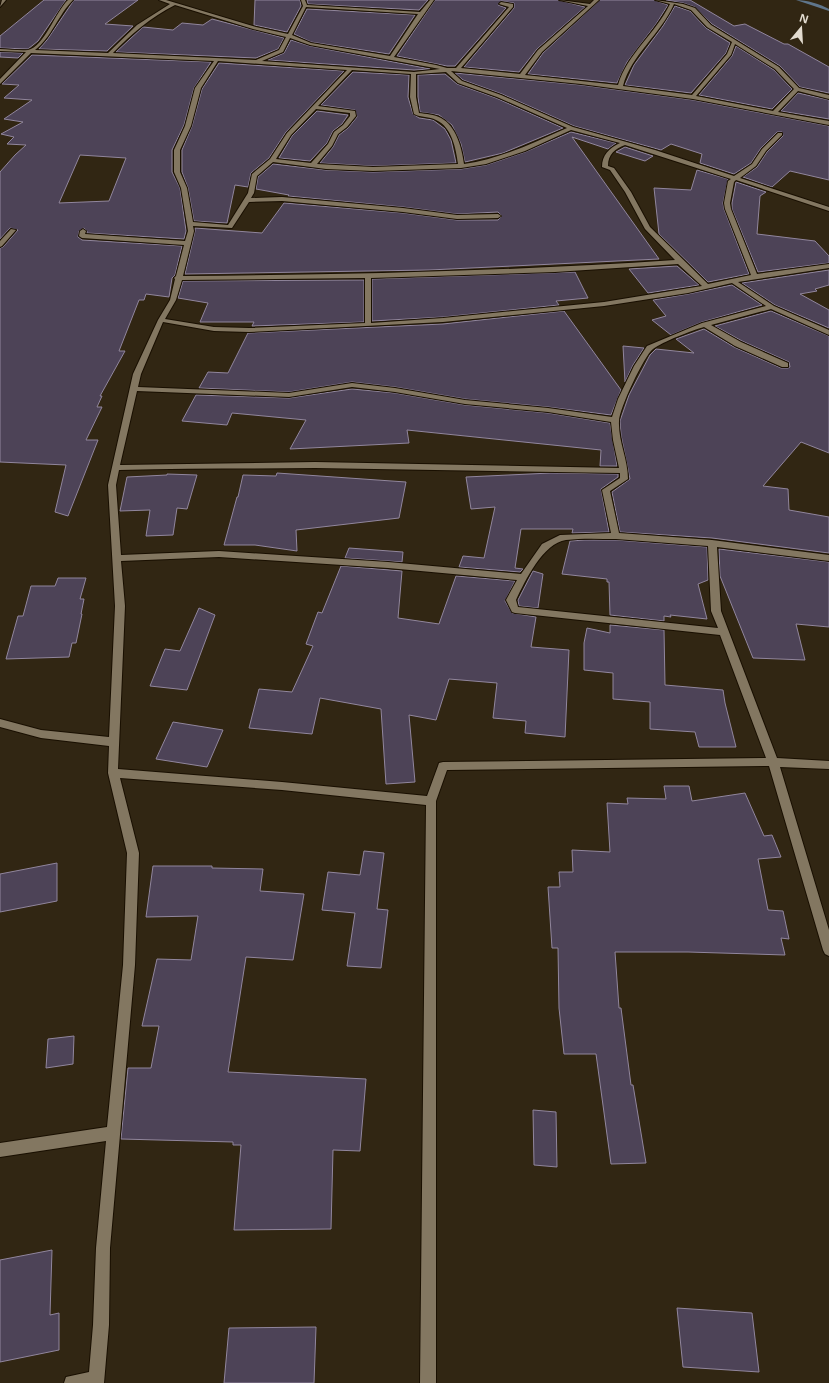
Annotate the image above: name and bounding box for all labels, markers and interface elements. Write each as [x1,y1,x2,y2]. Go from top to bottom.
north arrow [781,8,821,48]
text: N [798,9,811,27]

